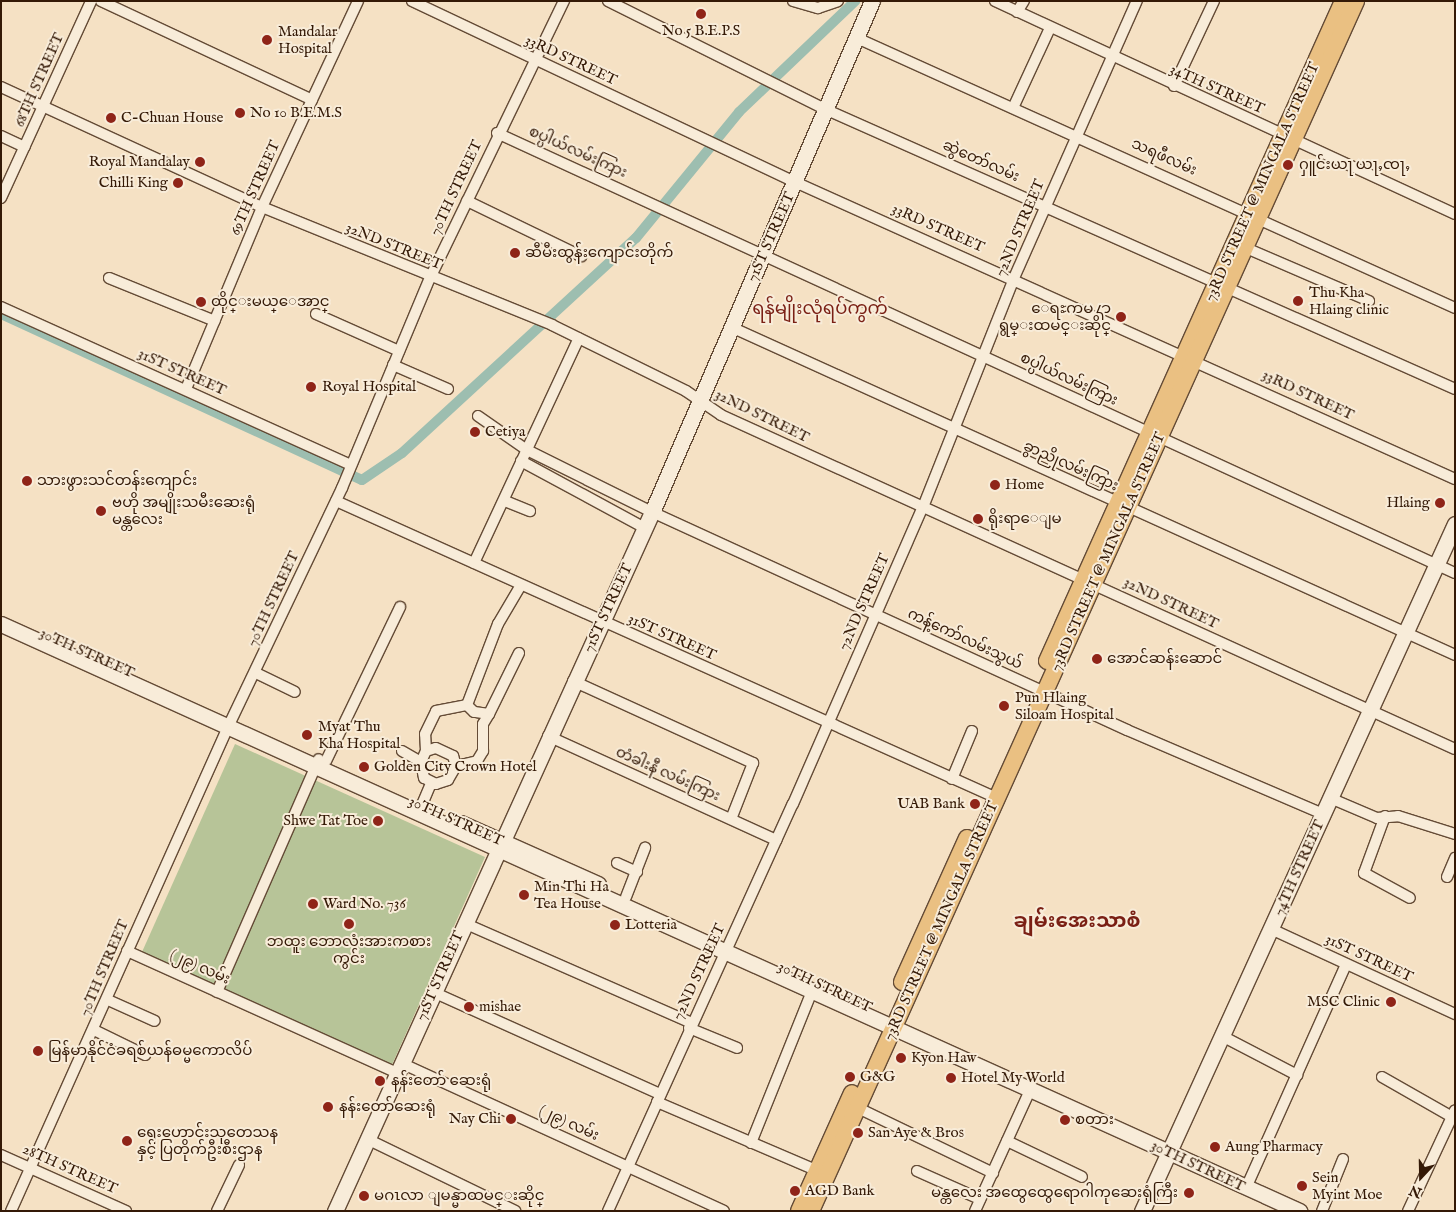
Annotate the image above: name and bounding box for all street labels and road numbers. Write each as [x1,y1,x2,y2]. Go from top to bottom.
street label: 68TH STREET [10,30,68,130]
street label: 33RD STREET [522,31,620,89]
street label: 34TH STREET [1167,60,1267,118]
street label: 73RD STREET @ MINGALA STREET [1201,60,1323,304]
street label: စပ္ပါယ်လမ်းကြား [526,122,630,182]
street label: သရဖီလမ်း [1129,135,1199,179]
street label: ဆွဲတော်လမ်း [940,136,1022,186]
street label: 70TH STREET [426,137,486,239]
street label: 69TH STREET [226,138,284,238]
street label: 72ND STREET [991,177,1049,279]
street label: 71ST STREET [743,189,799,285]
street label: 33RD STREET [889,200,987,256]
street label: 32ND STREET [343,218,445,274]
street label: 31ST STREET [135,345,229,399]
street label: စပ္ပါယ်လမ်းကြား [1017,349,1121,409]
street label: 33RD STREET [1259,366,1357,424]
street label: 32ND STREET [712,385,812,447]
street label: 73RD STREET @ MINGALA STREET [1047,430,1169,674]
street label: ခွာညိုလမ်းကြား [1021,437,1121,495]
street label: 70TH STREET [243,548,303,650]
street label: 72ND STREET [835,551,893,653]
street label: 71ST STREET [580,561,636,655]
street label: 32ND STREET [1121,573,1221,633]
street label: ကန့်ကော်လမ်းသွယ် [905,605,1025,673]
street label: 31ST STREET [625,610,719,664]
street label: 30TH STREET [37,624,137,682]
street label: တံခါးနီ လမ်းကြား [613,743,723,805]
street label: 30TH STREET [406,792,506,850]
street label: 73RD STREET @ MINGALA STREET [880,799,1002,1043]
street label: 74TH STREET [1270,817,1328,919]
street label: 70TH STREET [76,917,132,1019]
street label: 72ND STREET [669,921,729,1023]
street label: 71ST STREET [412,928,468,1024]
street label: 31ST STREET [1322,930,1416,986]
street label: (၂၉) လမ်း [167,946,233,988]
street label: 30TH STREET [775,957,875,1017]
street label: (၂၉) လမ်း [536,1101,602,1145]
street label: 30TH STREET [1148,1136,1248,1196]
street label: 28TH STREET [20,1140,120,1198]

